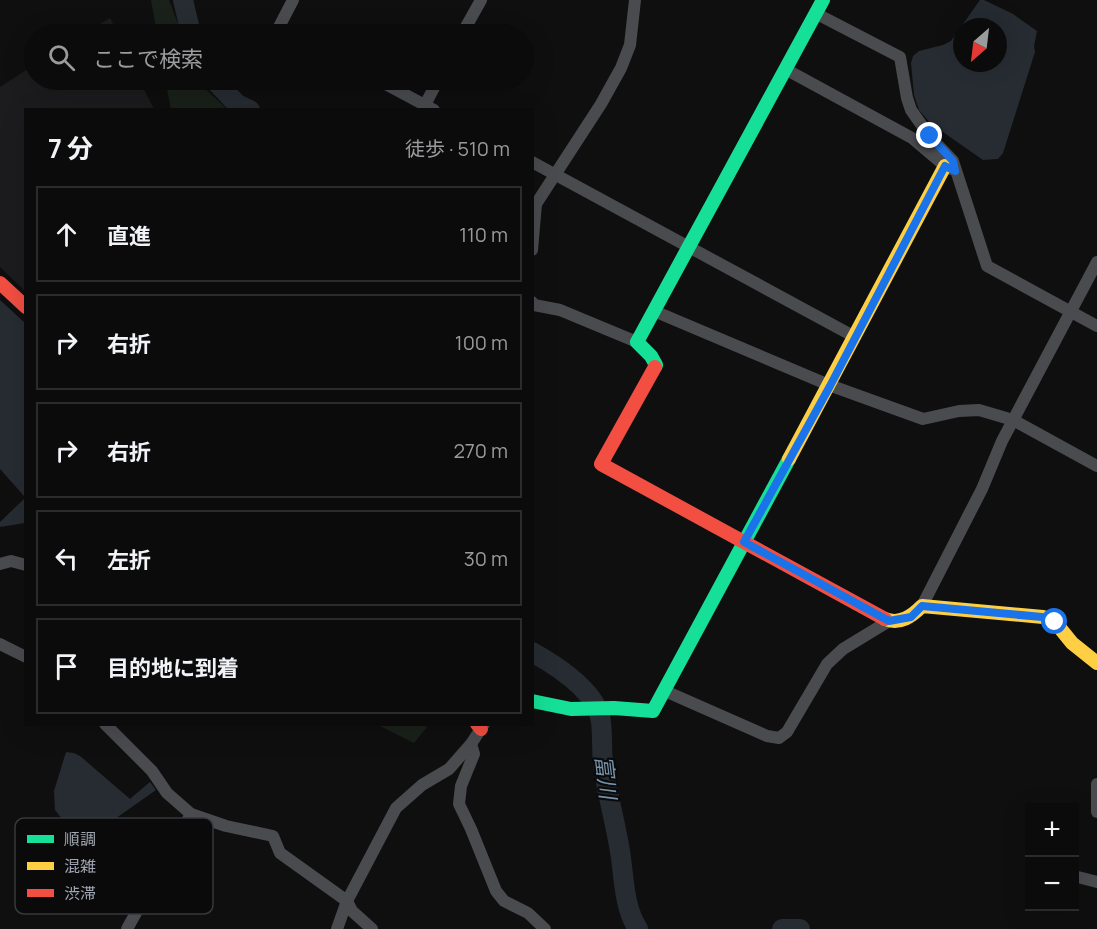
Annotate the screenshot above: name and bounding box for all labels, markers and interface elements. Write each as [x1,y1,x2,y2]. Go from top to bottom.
north arrow [953,18,1007,72]
search box [24,24,534,90]
icon: search [45,41,78,74]
text: ここで検索 [93,44,203,74]
route end [916,122,942,148]
text: 7 分 [48,130,93,166]
text: 徒歩 · 510 m [405,135,510,162]
icon: ahead [50,218,83,251]
text: 直進 [107,221,151,251]
text: 110 m [459,221,508,248]
icon: right [50,326,83,359]
text: 右折 [107,329,151,359]
text: 100 m [455,329,508,356]
icon: right [50,434,83,467]
text: 右折 [107,437,151,467]
text: 270 m [453,437,508,464]
icon: left [50,542,83,575]
text: 左折 [107,545,151,575]
text: 30 m [464,545,508,572]
route start [1041,608,1067,634]
icon: arrive [50,650,83,683]
text: 目的地に到着 [107,653,239,683]
water label: 富川 [588,753,624,803]
map controls [1025,803,1079,911]
button: + [1025,803,1079,857]
legend [15,818,213,914]
text: 順調 [64,828,96,850]
text: 混雑 [64,855,96,877]
button: − [1025,857,1079,911]
text: 渋滞 [64,882,96,904]

